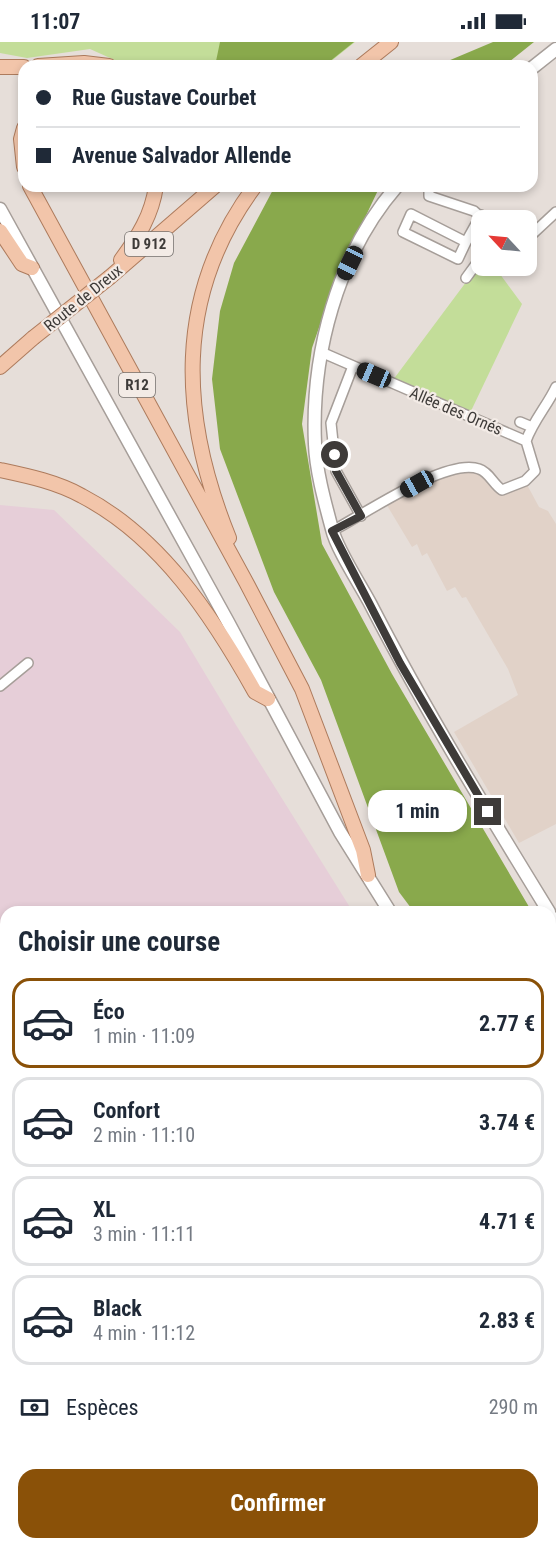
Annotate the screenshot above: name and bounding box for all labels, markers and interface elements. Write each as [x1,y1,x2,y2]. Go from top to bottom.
text: 11:07 [30,9,81,34]
text: Rue Gustave Courbet [72,85,256,110]
text: Avenue Salvador Allende [72,143,291,168]
north arrow [471,210,537,276]
map controls [471,210,537,276]
road number: D 912 [125,232,173,256]
car [334,243,366,283]
street label: Route de Dreux [40,261,126,335]
car [354,360,394,390]
road number: R12 [119,373,155,397]
street label: Allée des Ornés [407,383,505,439]
route start [321,441,348,468]
car [397,467,437,501]
callout: 1 min [368,791,467,833]
route end [474,798,501,825]
text: 1 min [395,799,440,823]
text: Choisir une course [18,926,220,958]
icon: car [21,996,75,1050]
text: Éco [93,999,125,1024]
text: 2.77 € [479,1011,535,1036]
text: 1 min · 11:09 [93,1024,195,1048]
icon: car [21,1095,75,1149]
text: Confort [93,1098,160,1123]
text: 3.74 € [479,1110,535,1135]
text: 2 min · 11:10 [93,1123,195,1147]
icon: car [21,1194,75,1248]
text: XL [93,1197,116,1222]
text: 4.71 € [479,1209,535,1234]
text: 3 min · 11:11 [93,1222,195,1246]
icon: car [21,1293,75,1347]
text: Black [93,1296,142,1321]
text: 2.83 € [479,1308,535,1333]
text: 4 min · 11:12 [93,1321,195,1345]
icon: cash [18,1391,51,1424]
text: Espèces [66,1395,139,1420]
text: 290 m [489,1395,538,1419]
button: Confirmer [18,1469,538,1538]

